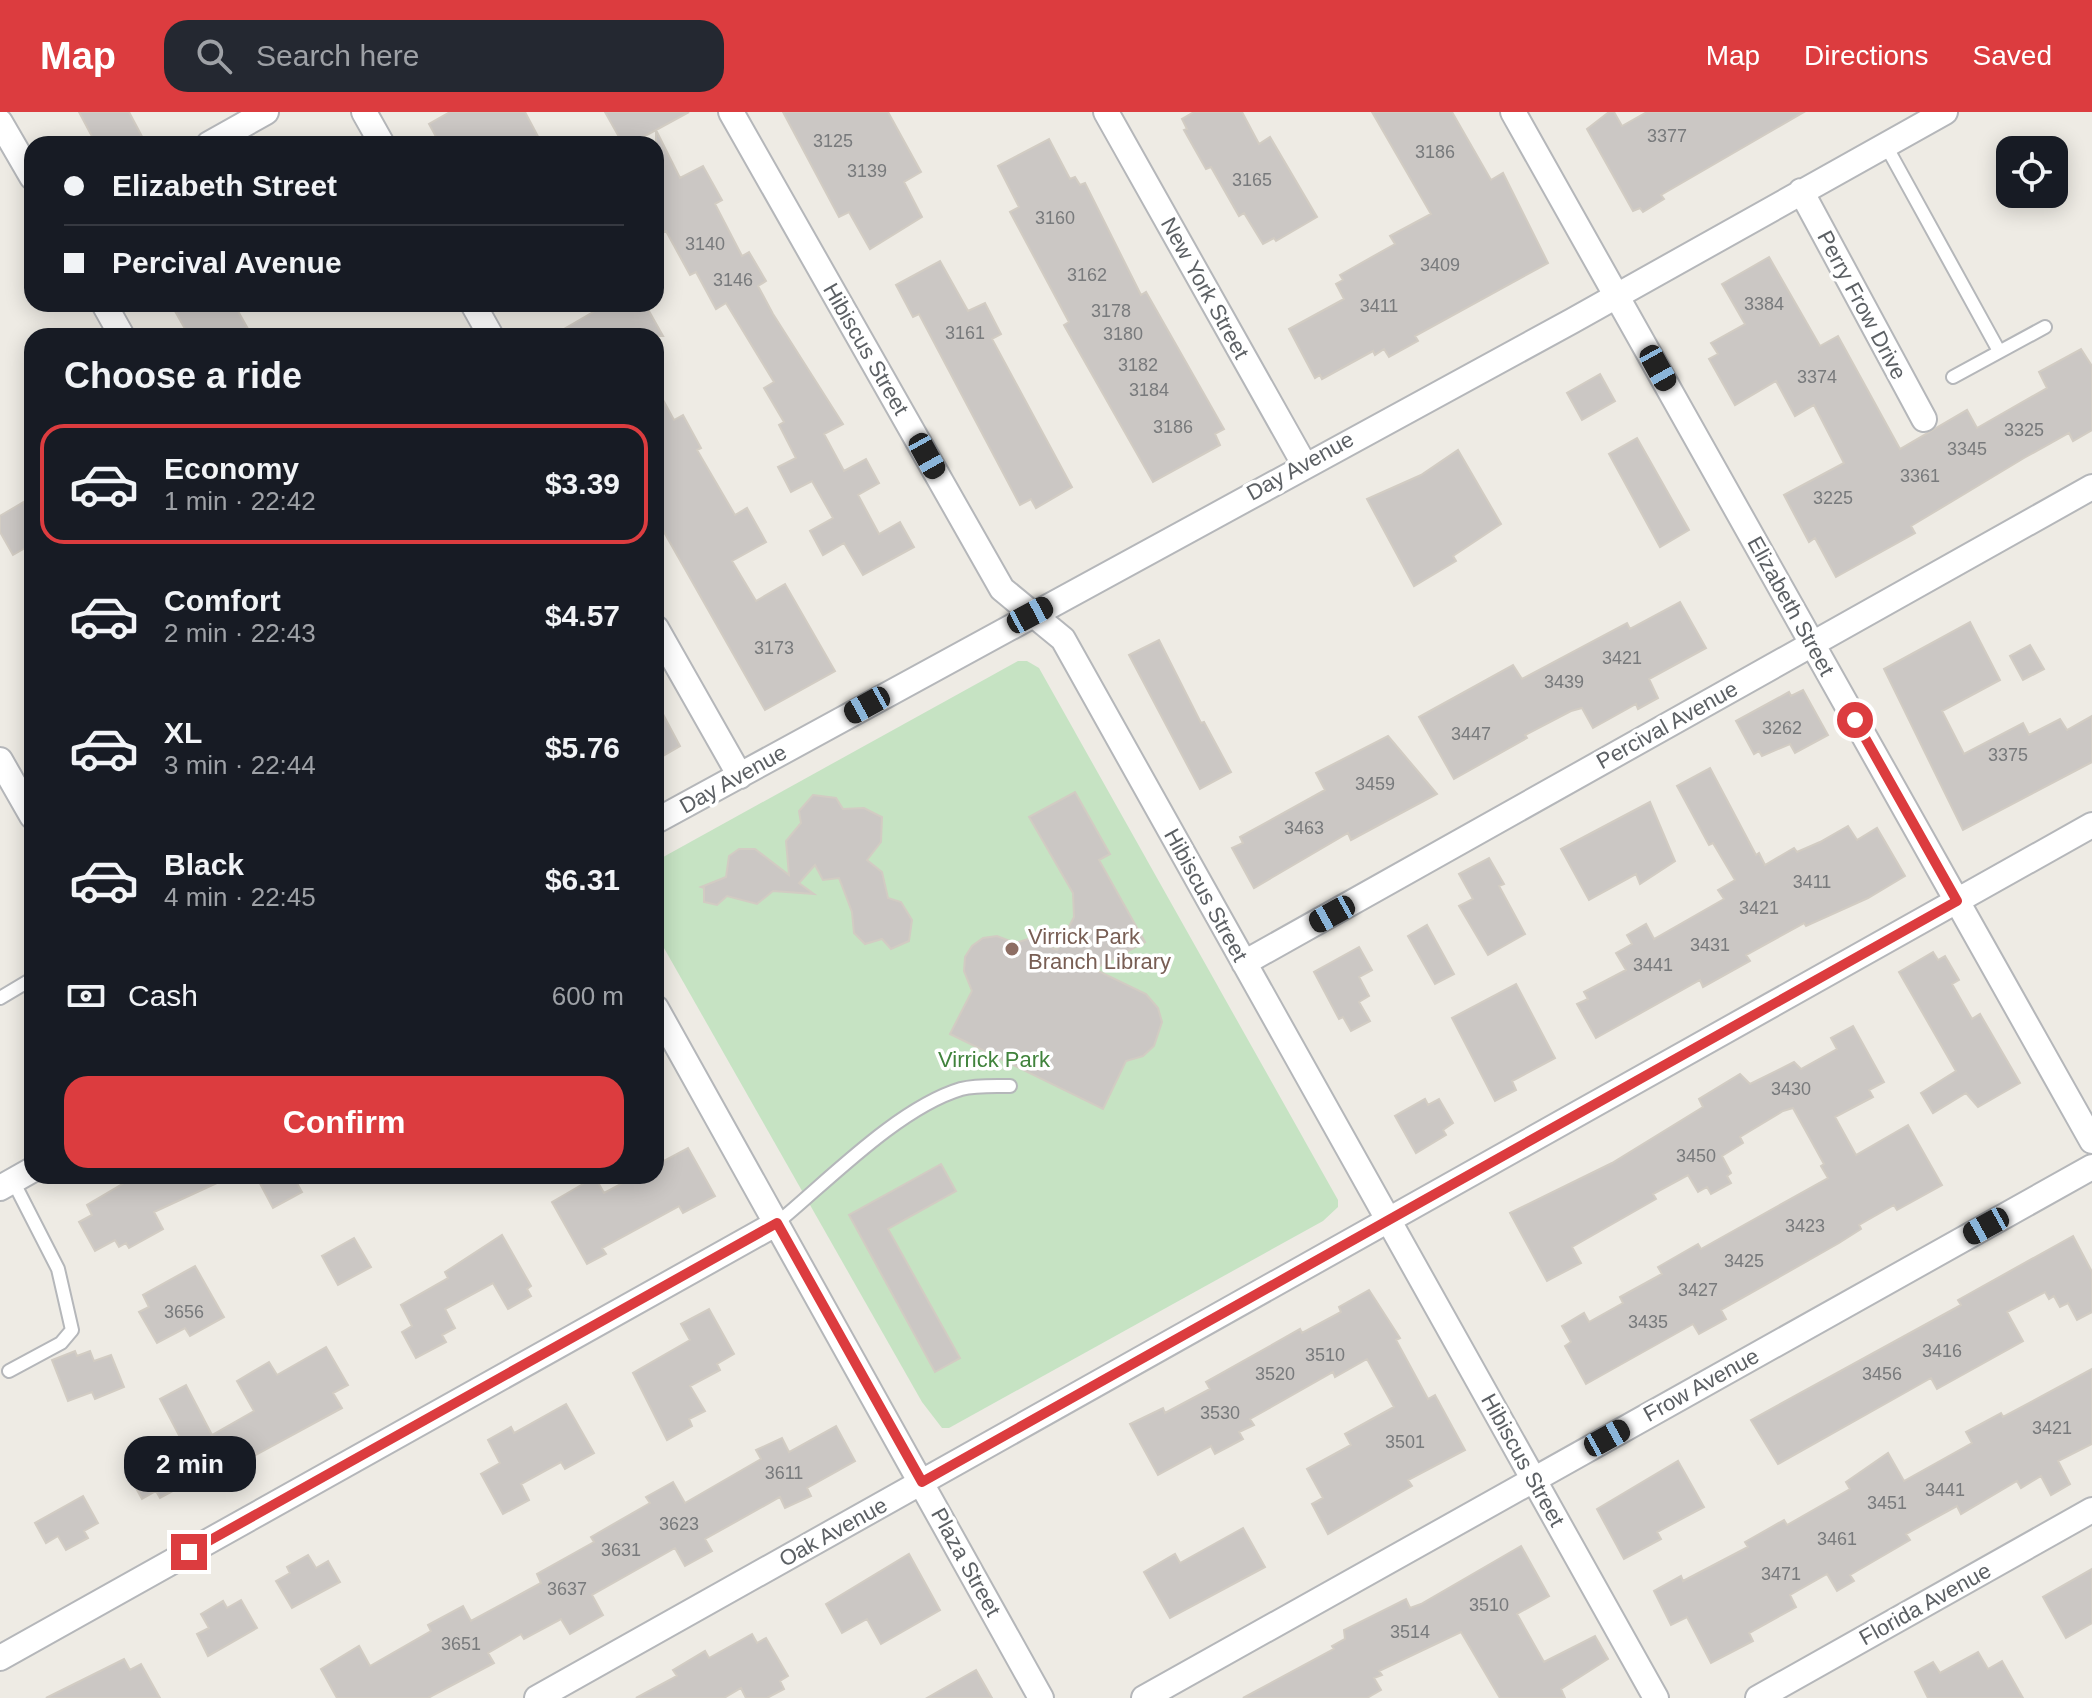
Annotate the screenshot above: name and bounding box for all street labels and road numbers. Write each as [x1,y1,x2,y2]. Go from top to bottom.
street label: New York Street [1156,213,1254,363]
street label: Perry Frow Drive [1812,226,1912,384]
street label: Hibiscus Street [818,279,914,419]
street label: Day Avenue [1242,426,1358,506]
street label: Elizabeth Street [1742,532,1840,680]
street label: Percival Avenue [1592,676,1742,774]
street label: Day Avenue [675,739,791,819]
street label: Hibiscus Street [1159,824,1253,966]
street label: Frow Avenue [1639,1343,1763,1427]
street label: Hibiscus Street [1476,1389,1570,1531]
street label: Oak Avenue [775,1492,891,1572]
street label: Plaza Street [926,1504,1006,1620]
street label: Florida Avenue [1855,1558,1995,1650]

